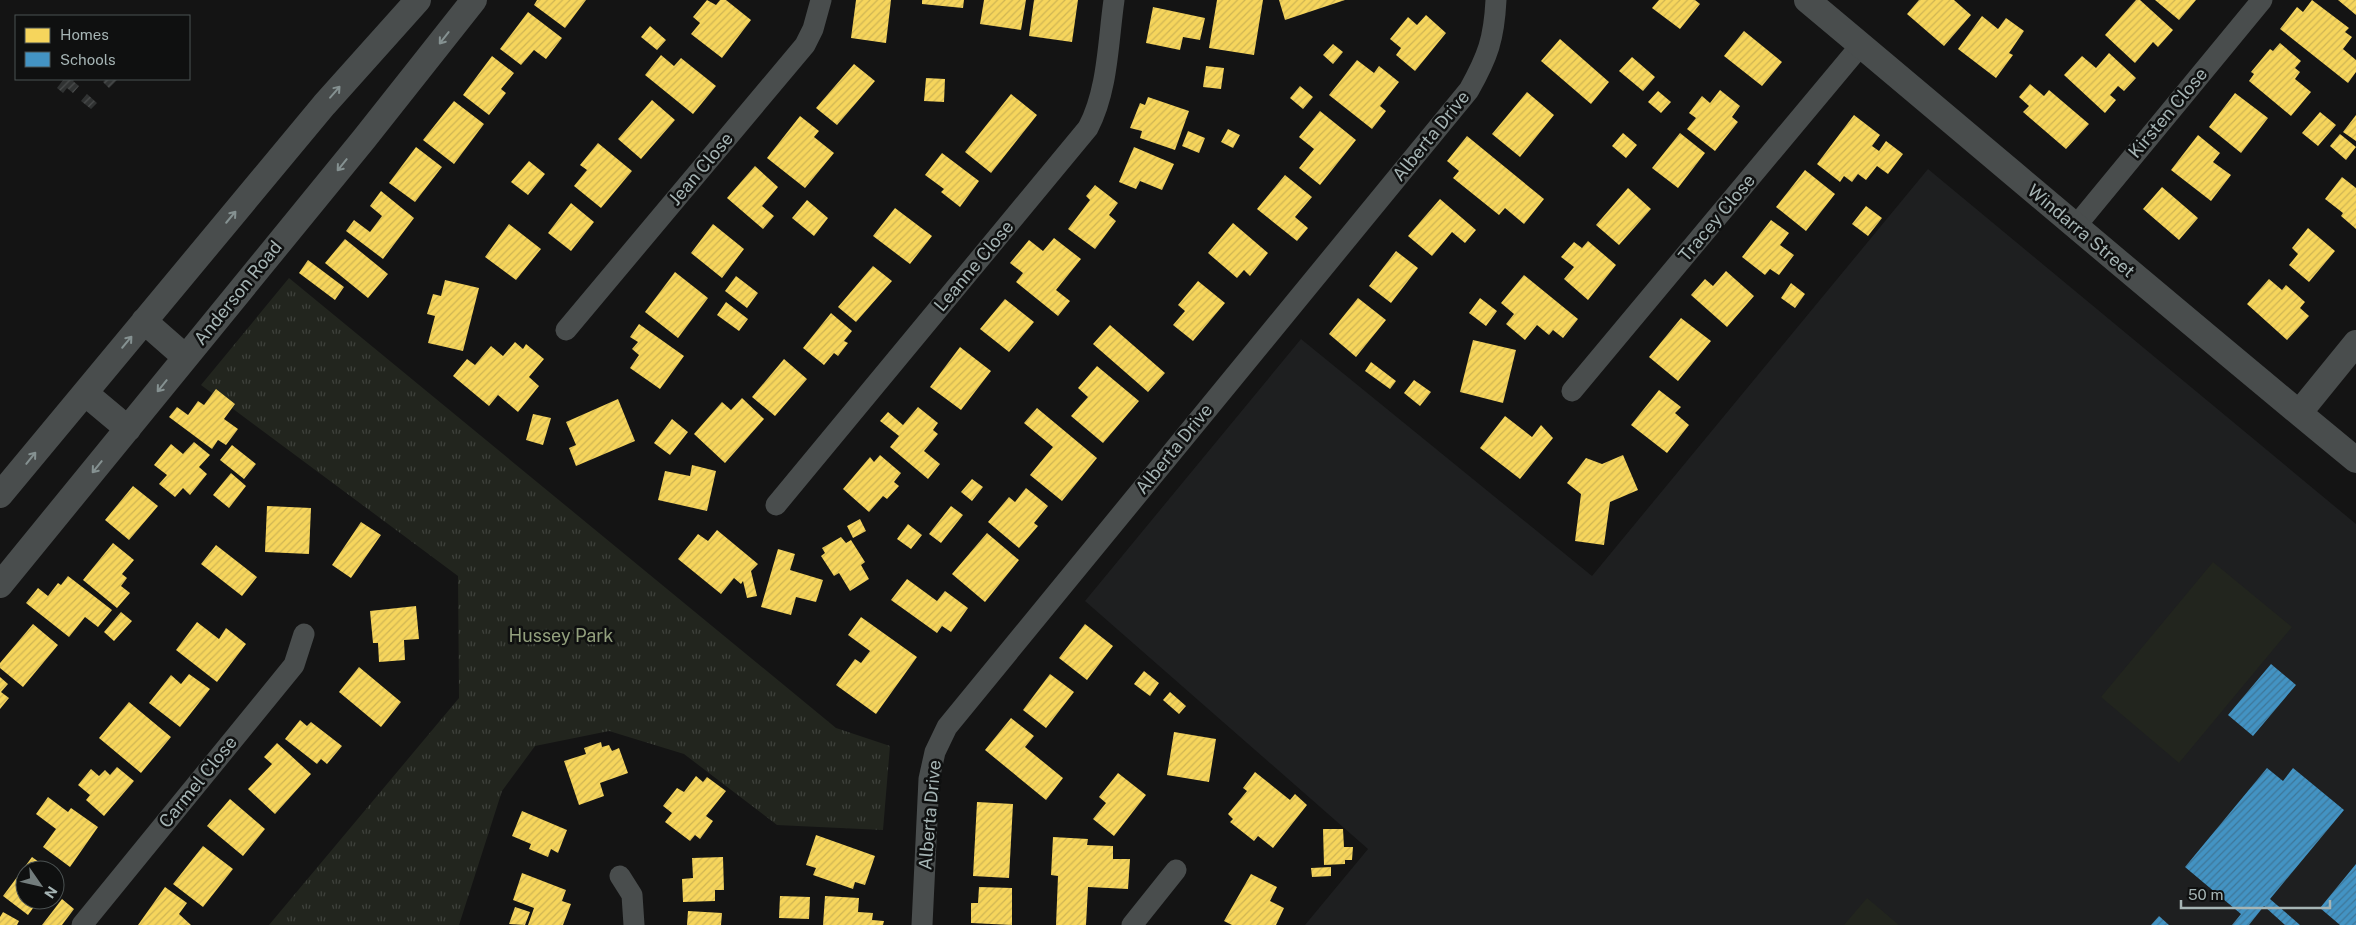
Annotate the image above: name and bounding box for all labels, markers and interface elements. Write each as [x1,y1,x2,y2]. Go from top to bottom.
legend [15,15,190,80]
text: Homes [60,26,109,43]
one-way arrow [438,31,449,44]
text: Schools [60,51,116,68]
street label: Kirsten Close [2124,63,2211,162]
one-way arrow [329,86,341,99]
street label: Alberta Drive [1388,86,1473,185]
street label: Jean Close [664,128,737,209]
one-way arrow [337,159,348,172]
street label: Tracey Close [1674,170,1759,266]
street label: Windarra Street [2023,180,2139,282]
one-way arrow [225,211,236,224]
street label: Leanne Close [930,216,1018,315]
street label: Anderson Road [189,236,286,349]
one-way arrow [121,336,132,349]
one-way arrow [157,379,168,392]
street label: Alberta Drive [1131,399,1216,498]
one-way arrow [25,452,36,465]
one-way arrow [91,460,102,473]
park label: Hussey Park [509,625,613,646]
street label: Carmel Close [154,732,241,832]
street label: Alberta Drive [914,759,945,871]
north arrow [15,860,65,910]
scale bar [2181,878,2330,910]
text: N [41,883,60,901]
text: 50 m [2188,886,2223,903]

